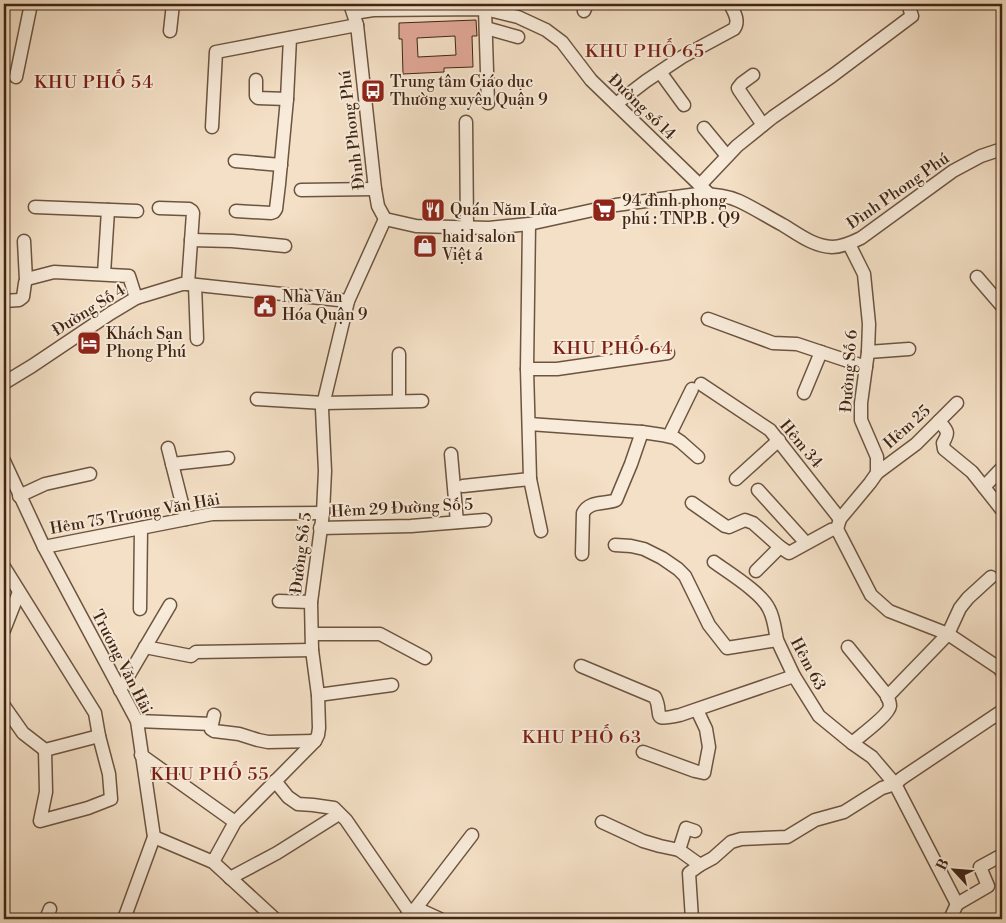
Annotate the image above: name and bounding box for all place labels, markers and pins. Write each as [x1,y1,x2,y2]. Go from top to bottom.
place label: Trung tâm Giáo dục Thường xuyên Quận 9 [390,72,548,110]
bus stop icon: Trung tâm Giáo dục Thường xuyên Quận 9 [360,78,386,104]
place label: 94 đình phong phú : TNP.B . Q9 [622,191,740,229]
restaurant icon: Quán Năm Lửa [420,197,446,223]
supermarket icon: 94 đình phong phú : TNP.B . Q9 [591,197,617,223]
place label: Quán Năm Lửa [450,200,558,220]
place label: haid salon Việt á [441,227,516,265]
shop icon: haid salon Việt á [412,233,438,259]
place label: Nhà Văn Hóa Quận 9 [282,287,368,325]
public building icon: Nhà Văn Hóa Quận 9 [252,293,278,319]
place label: Khách Sạn Phong Phú [106,324,186,362]
hotel icon: Khách Sạn Phong Phú [76,330,102,356]

